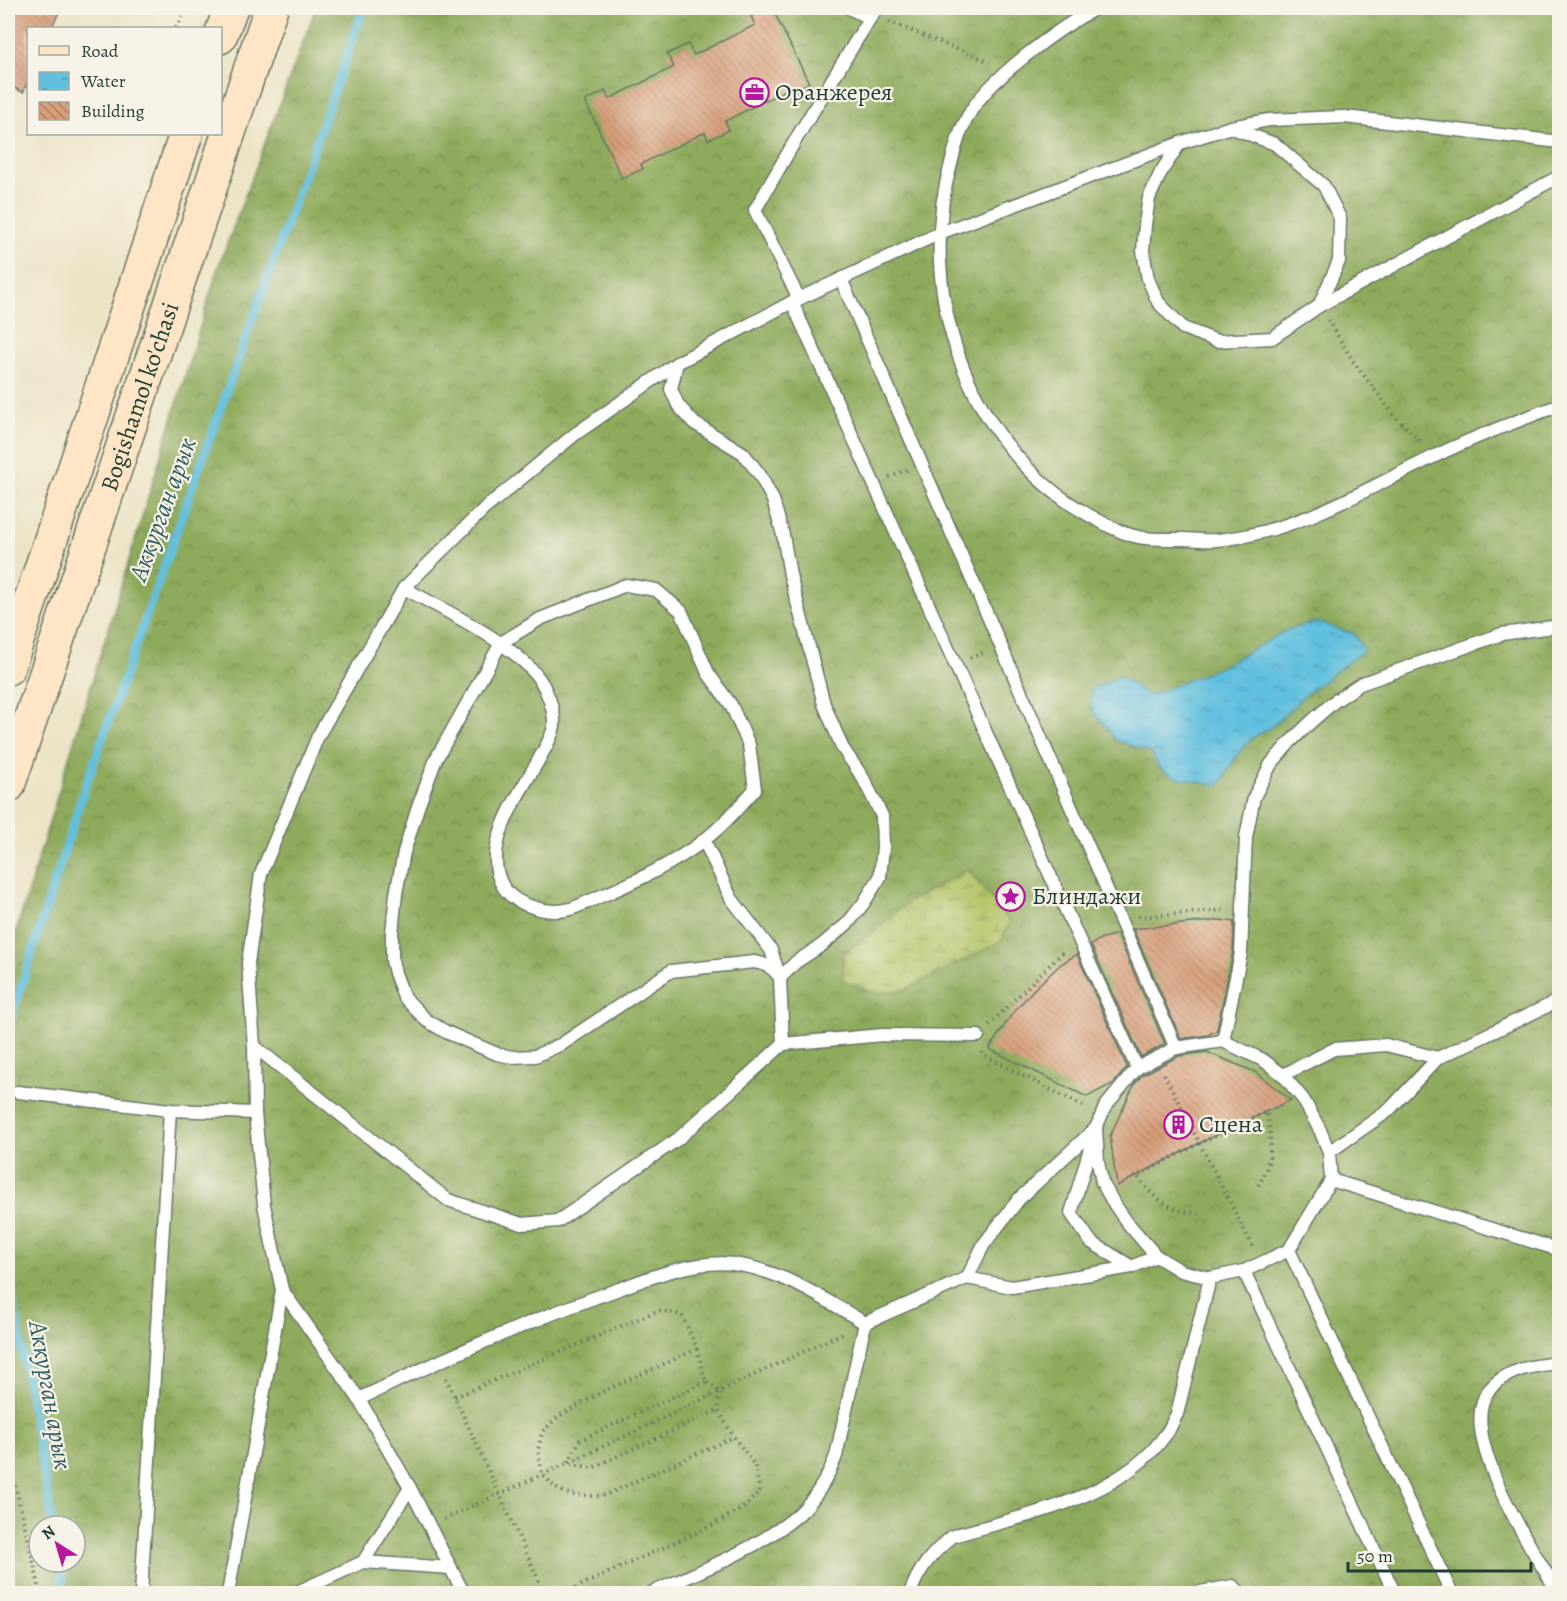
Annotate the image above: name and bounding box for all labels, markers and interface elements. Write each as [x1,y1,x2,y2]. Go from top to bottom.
legend [27,27,222,135]
text: Road [81,39,119,63]
text: Water [80,69,126,93]
office icon: Оранжерея [738,76,770,108]
place label: Оранжерея [775,76,892,108]
text: Building [81,99,145,123]
street label: Bogishamol ko'chasi [93,298,186,496]
water label: Аккурган арык [120,432,205,588]
place icon: Блиндажи [995,880,1027,912]
place label: Блиндажи [1032,880,1141,912]
building icon: Сцена [1162,1108,1194,1140]
place label: Сцена [1199,1108,1263,1140]
water label: Аккурган арык [20,1316,81,1472]
north arrow [27,1514,87,1574]
text: N [37,1520,60,1545]
scale bar [1348,1535,1531,1573]
text: 50 m [1357,1544,1393,1568]

